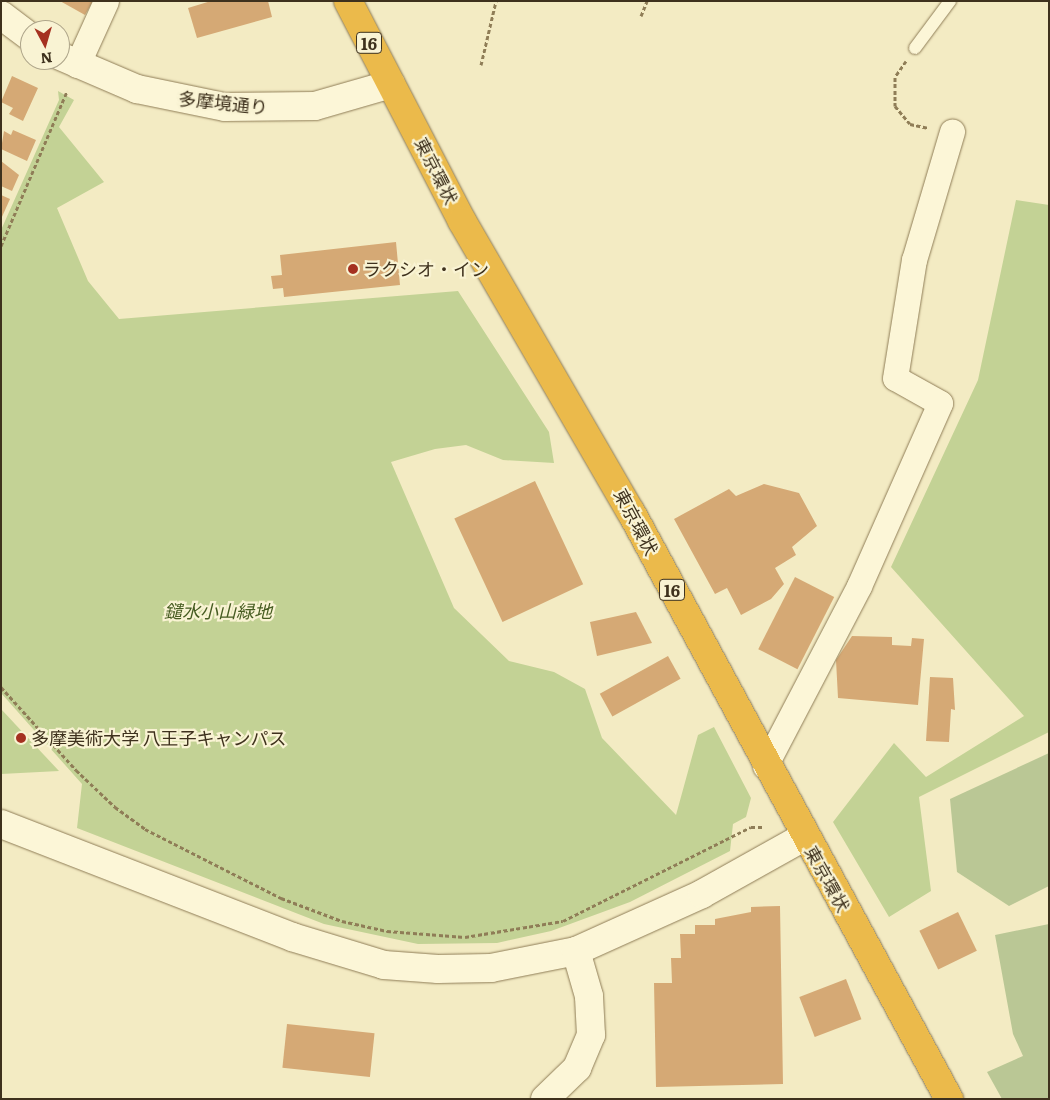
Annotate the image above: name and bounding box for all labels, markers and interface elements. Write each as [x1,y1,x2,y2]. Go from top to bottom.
north arrow [20,20,70,70]
road number: 16 [355,29,383,56]
text: N [40,48,53,69]
street label: 多摩境通り [177,88,269,118]
street label: 東京環状 [410,134,462,208]
place label: ラクシオ・イン [363,258,489,280]
marker: ラクシオ・イン [347,263,359,275]
street label: 東京環状 [610,485,662,559]
road number: 16 [658,576,686,604]
park label: 鑓水小山緑地 [164,600,272,622]
place label: 多摩美術大学 八王子キャンパス [31,727,287,749]
marker: 多摩美術大学 八王子キャンパス [15,732,27,744]
street label: 東京環状 [800,842,854,916]

